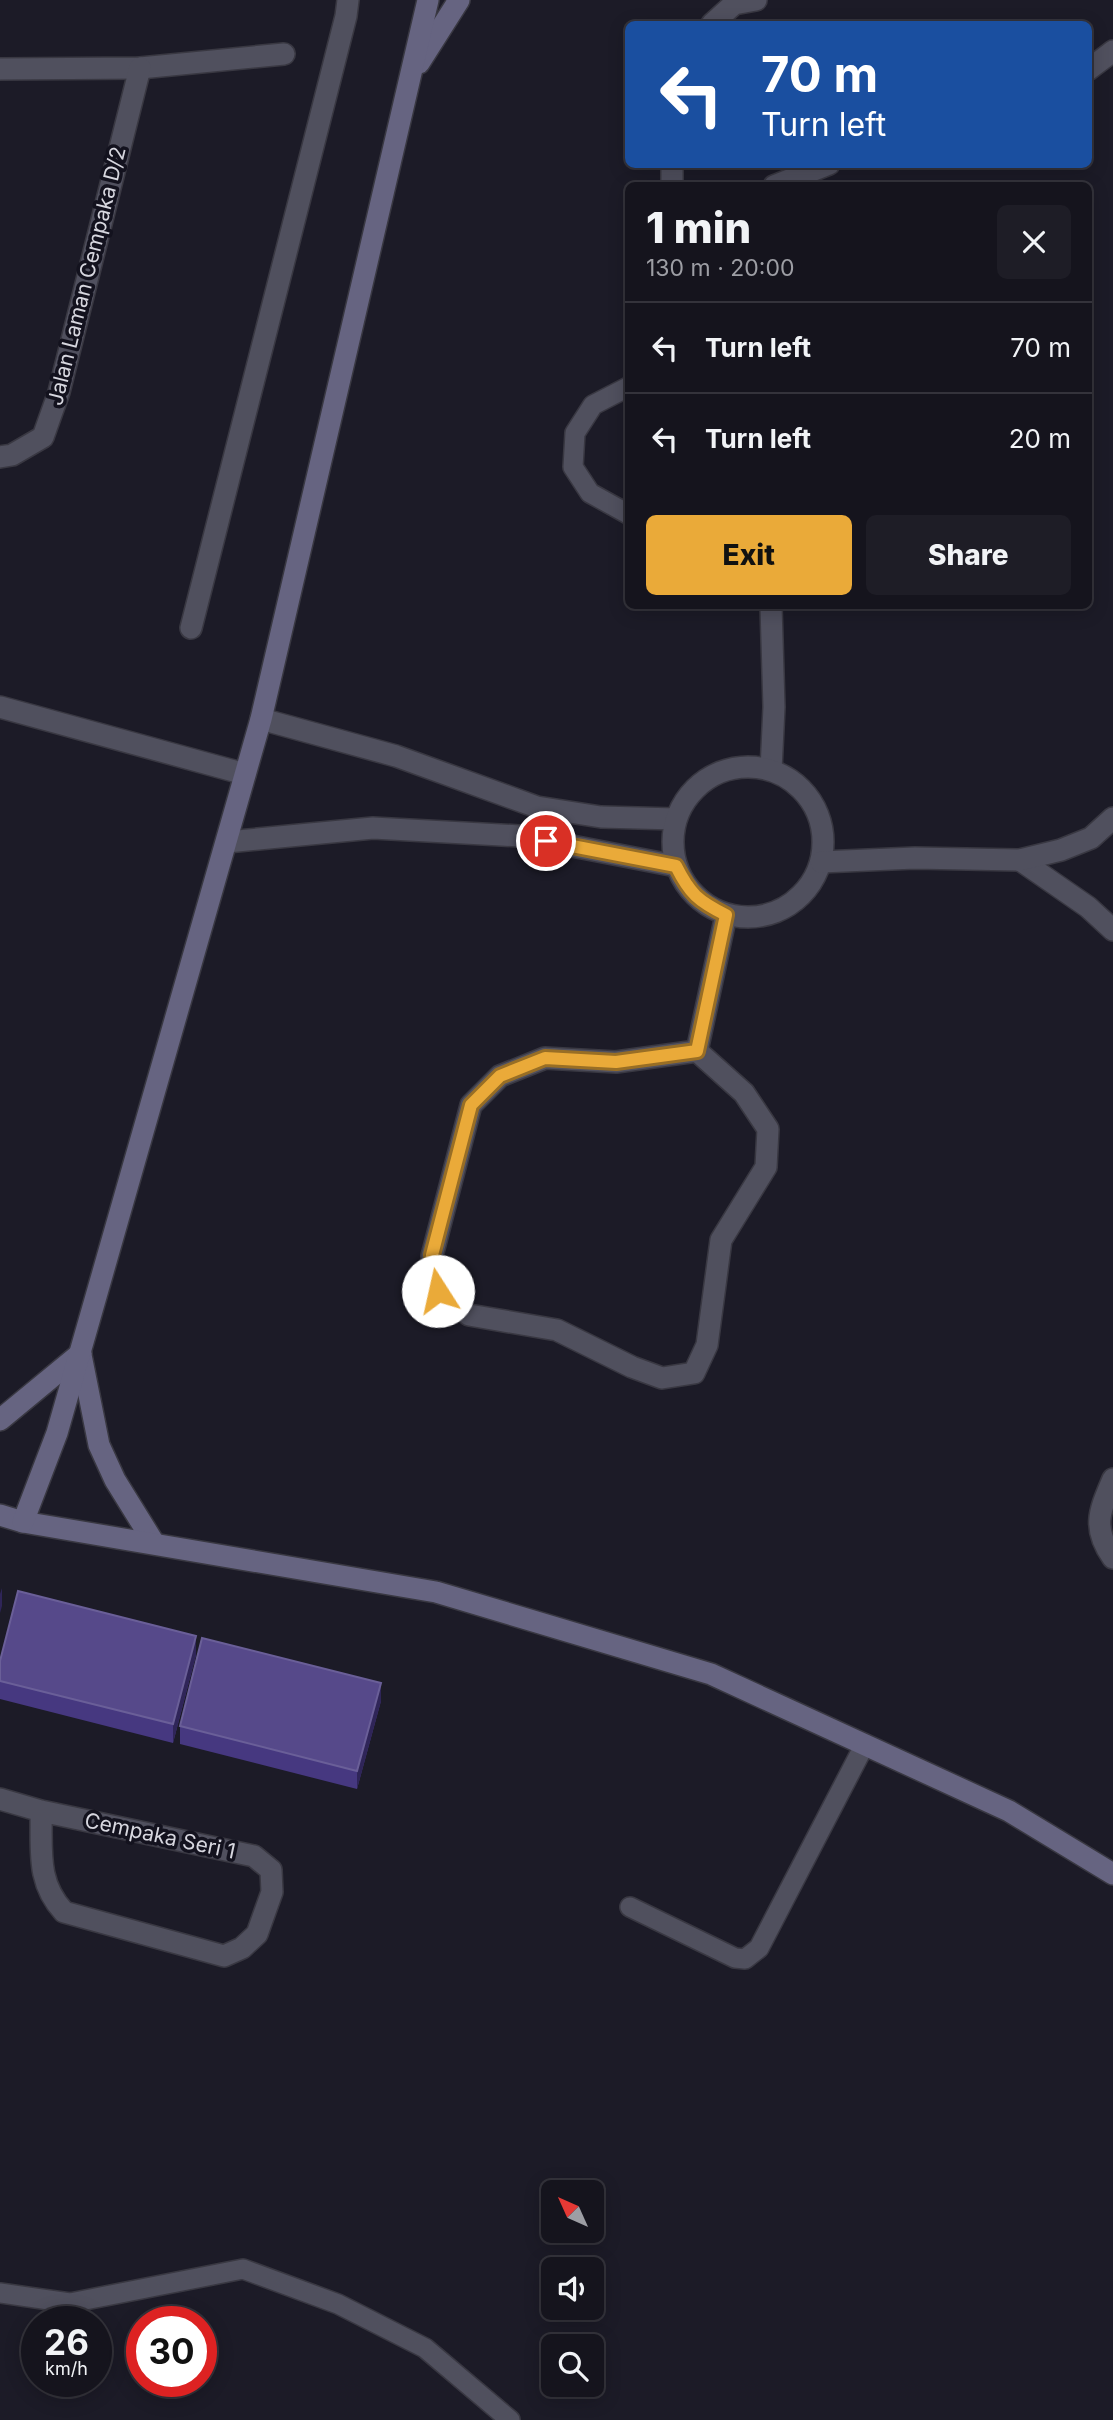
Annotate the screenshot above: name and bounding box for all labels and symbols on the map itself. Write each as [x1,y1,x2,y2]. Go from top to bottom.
street label: Jalan Laman Cempaka D/2 [42,144,131,408]
pin [516,811,576,871]
position arrow [401,1254,475,1328]
street label: Cempaka Seri 1 [82,1807,238,1864]
north arrow [541,2180,604,2244]
speed limit sign: 30 [126,2306,217,2397]

